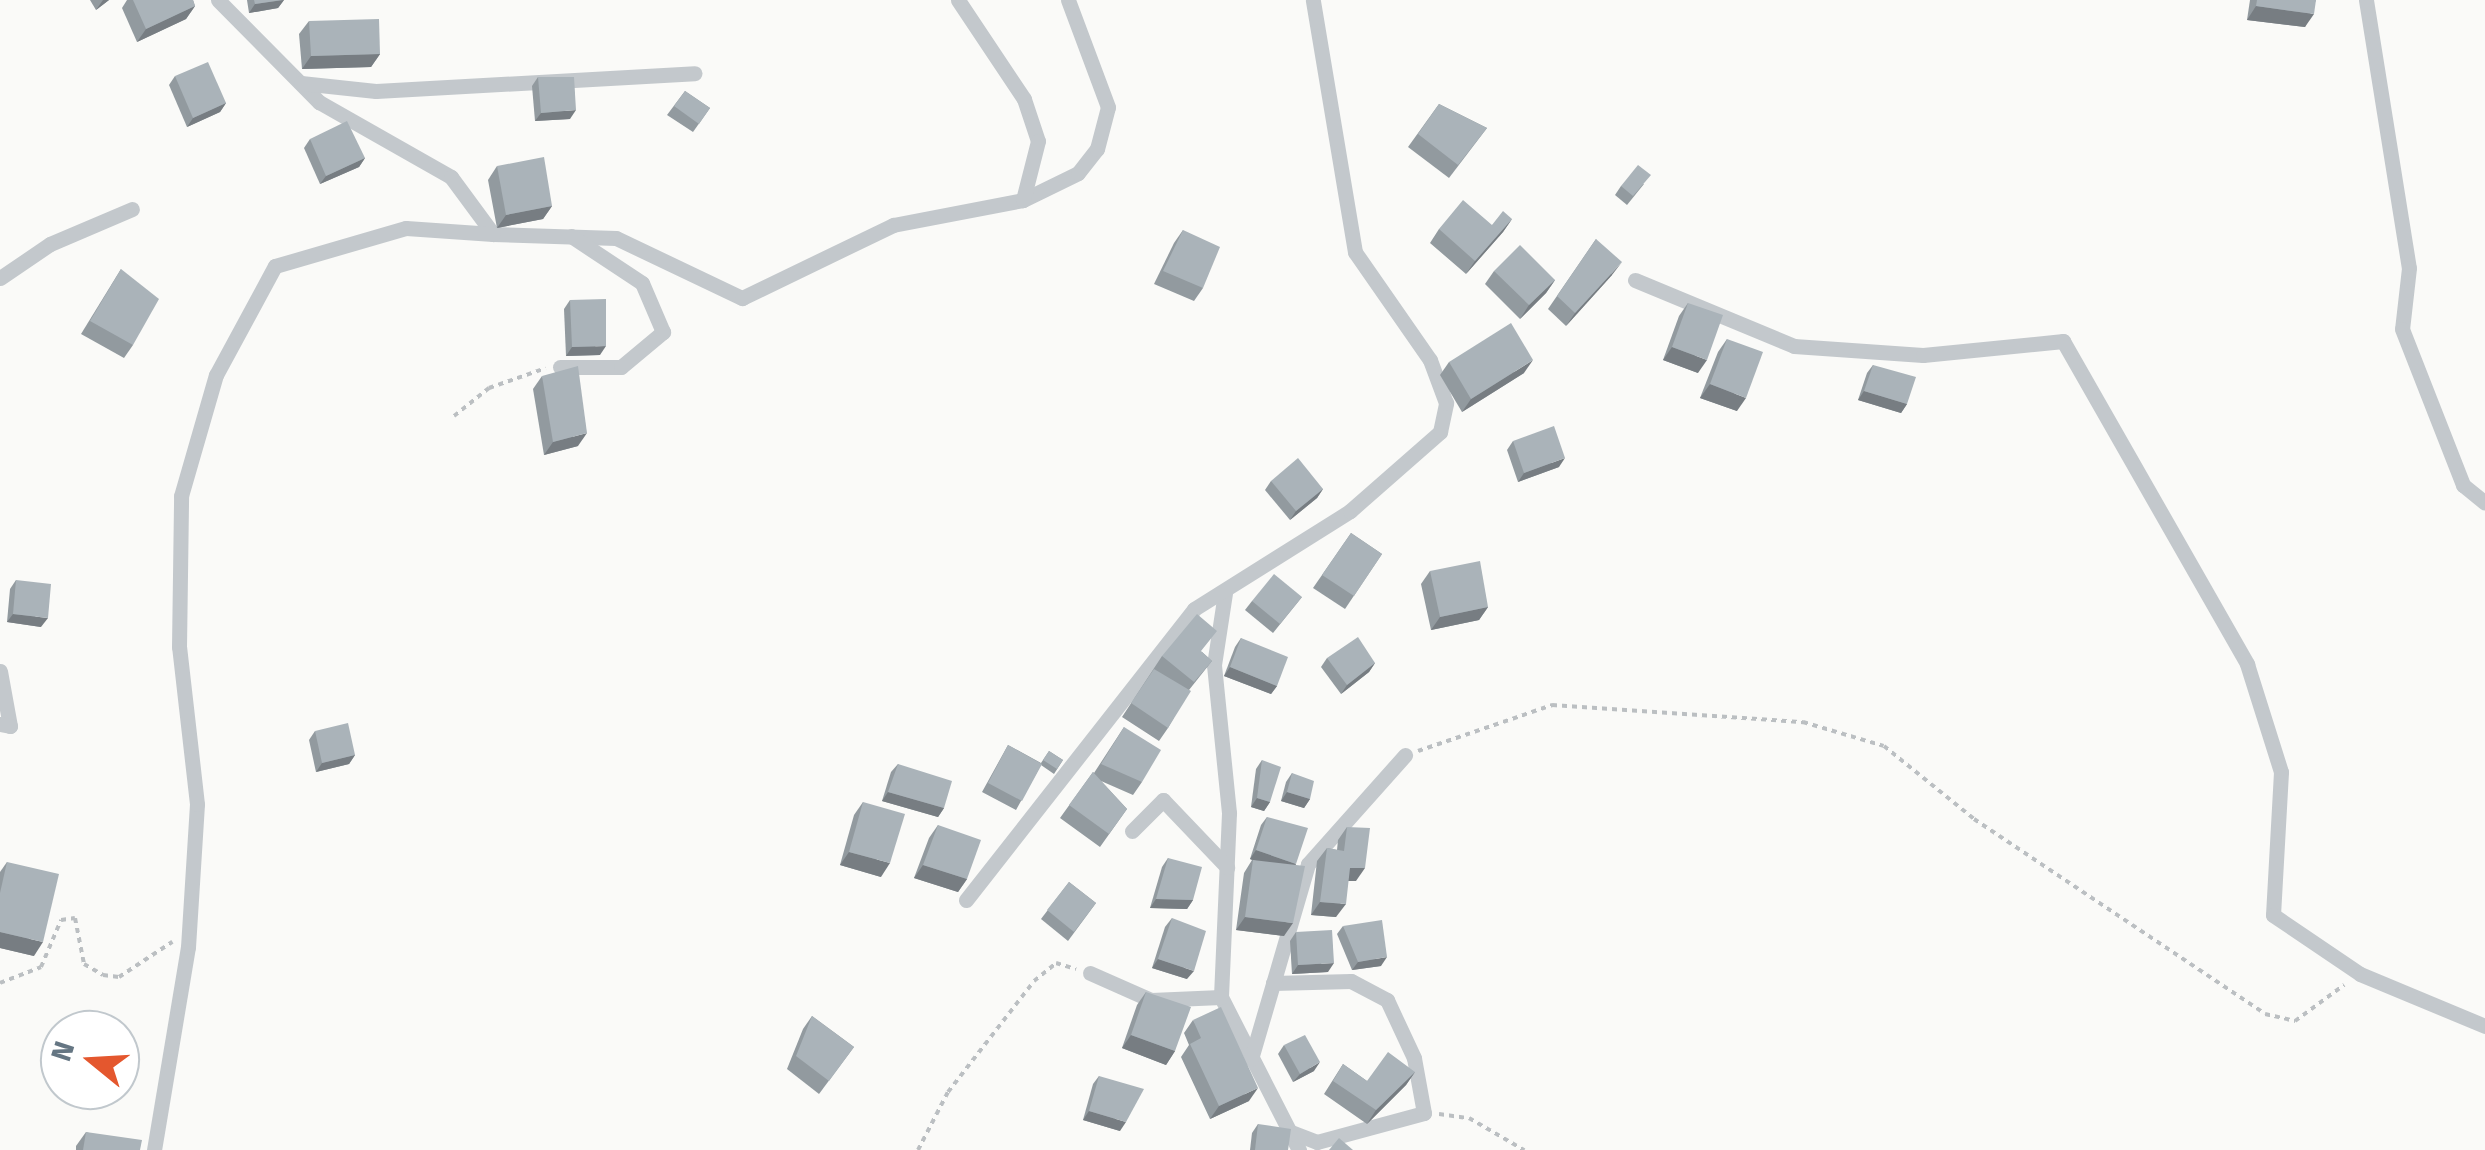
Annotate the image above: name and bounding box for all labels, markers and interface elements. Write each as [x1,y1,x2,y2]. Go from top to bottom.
north arrow [40,1010,140,1110]
text: N [44,1037,81,1065]

